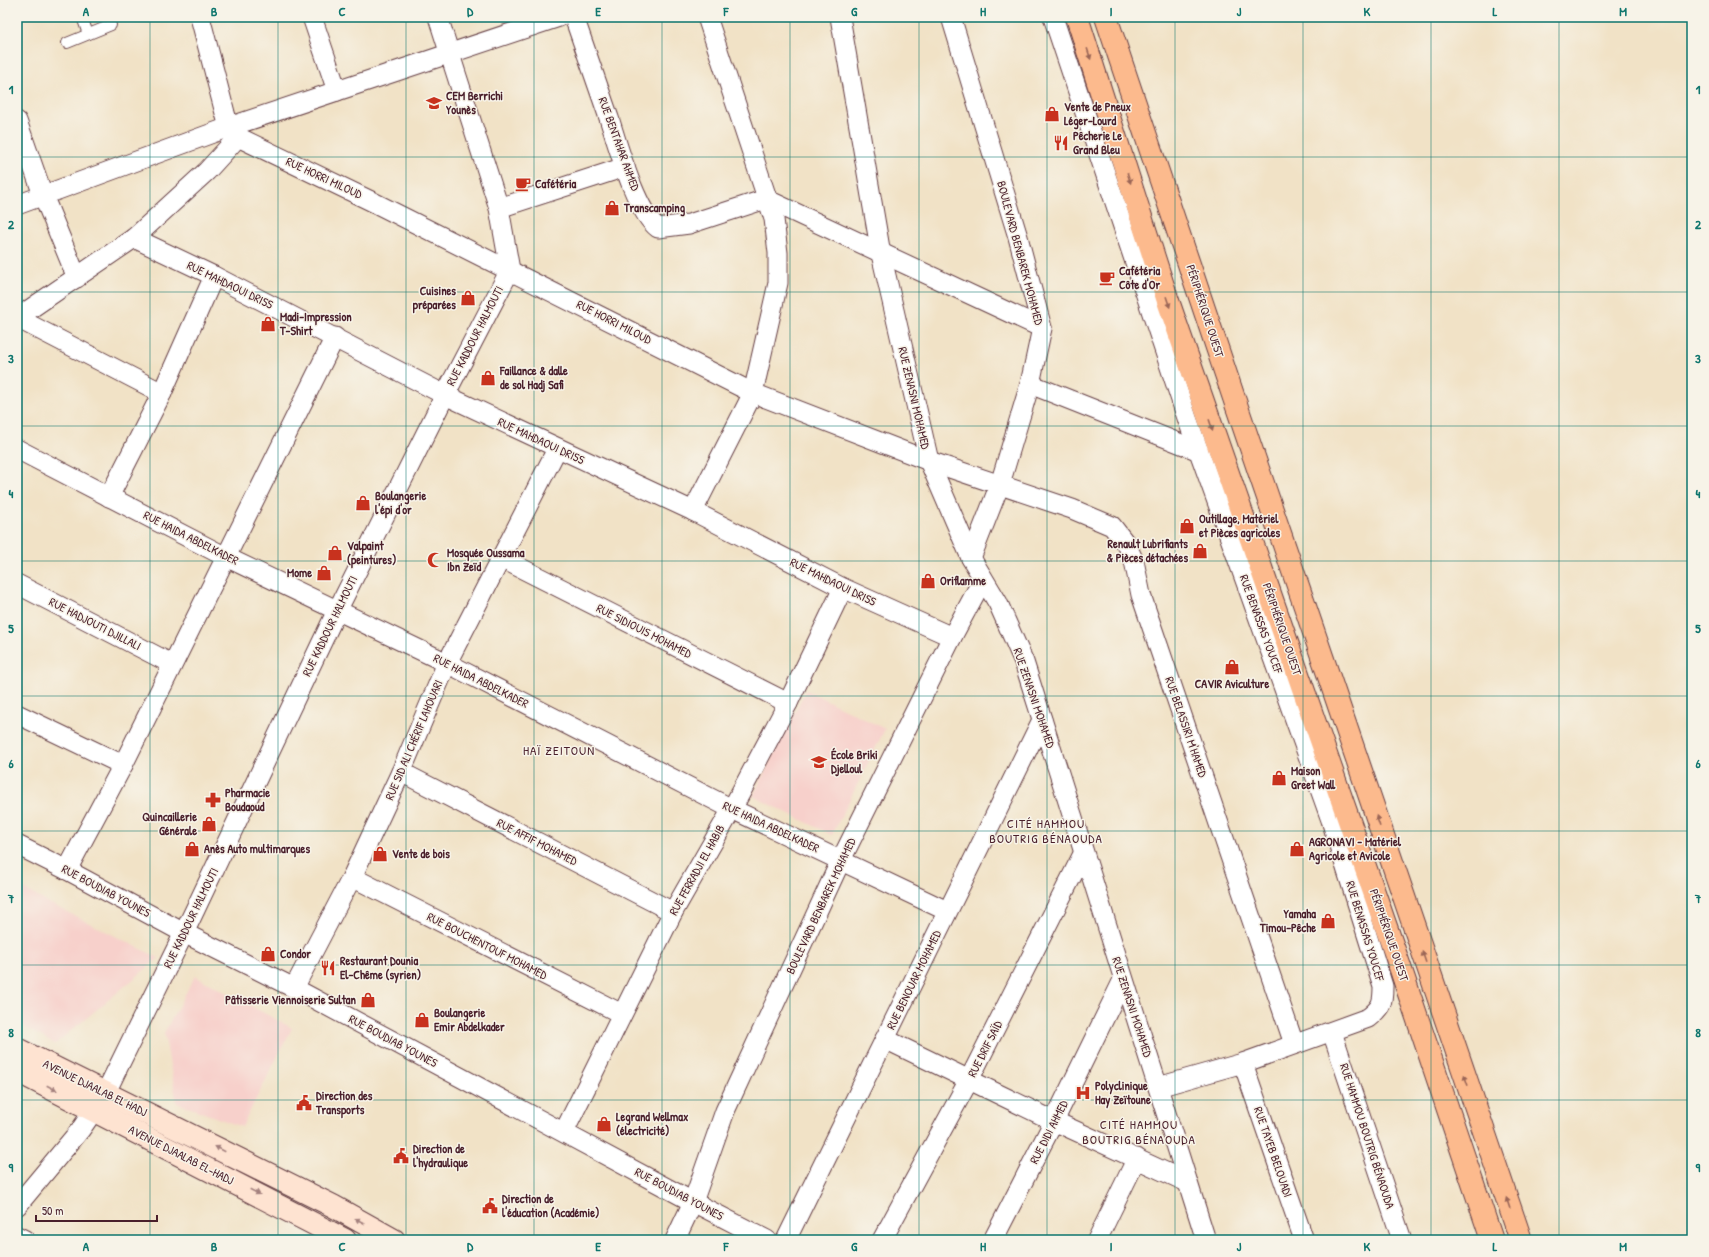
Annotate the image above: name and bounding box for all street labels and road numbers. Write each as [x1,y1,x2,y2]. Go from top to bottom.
street label: RUE BENTAHAR AHMED [595,95,644,193]
street label: RUE HORRI MILOUD [283,152,365,203]
street label: BOULEVARD BENBAREK MOHAMED [993,179,1048,327]
street label: RUE MAHDAOUI DRISS [184,256,277,313]
street label: PÉRIPHÉRIQUE OUEST [1182,262,1229,360]
street label: RUE KADDOUR HALMOUTI [442,283,507,389]
street label: RUE HORRI MILOUD [574,295,655,348]
street label: RUE ZENASNI MOHAMED [894,345,935,451]
street label: RUE MAHDAOUI DRISS [495,413,588,468]
street label: RUE HAIDA ABDELKADER [141,506,242,569]
street label: RUE MAHDAOUI DRISS [787,553,880,610]
street label: RUE BENASSAS YOUCEF [1236,572,1287,676]
street label: RUE KADDOUR HALMOUTI [298,573,361,679]
street label: PÉRIPHÉRIQUE OUEST [1259,580,1306,678]
street label: RUE HADJOUTI DJILLALI [46,593,144,654]
street label: RUE SIDIOUIS MOHAMED [594,599,695,662]
street label: RUE ZENASNI MOHAMED [1009,646,1060,750]
street label: RUE HAIDA ABDELKADER [431,649,532,712]
street label: RUE BELASSIRI M'HAMED [1161,674,1212,780]
street label: RUE SID ALI CHÉRIF LAHOUARI [380,677,447,803]
street label: RUE HAIDA ABDELKADER [720,797,823,857]
street label: RUE AFFIF MOHAMED [494,814,581,869]
street label: RUE FERRADJI EL HABIB [665,821,729,918]
street label: BOULEVARD BENBAREK MOHAMED [781,835,860,977]
street label: RUE BOUDIAB YOUNES [59,860,154,921]
street label: RUE KADDOUR HALMOUTI [159,865,222,971]
street label: RUE BENASSAS YOUCEF [1342,879,1389,983]
street label: PÉRIPHÉRIQUE OUEST [1366,886,1413,984]
street label: RUE BOUCHENTOUF MOHAMED [424,908,551,983]
street label: RUE BENOUAR MOHAMED [882,927,945,1032]
street label: RUE ZENASNI MOHAMED [1108,954,1157,1060]
street label: RUE BOUDIAB YOUNES [346,1010,441,1071]
street label: RUE DRIF SAÏD [963,1017,1006,1080]
street label: AVENUE DJAALAB EL HADJ [40,1055,151,1120]
street label: RUE HAMMOU BOUTRIG BÉNAOUDA [1336,1061,1399,1211]
street label: RUE DIDI AHMED [1025,1097,1072,1167]
street label: RUE TAYEB BELOUADI [1250,1104,1297,1199]
street label: AVENUE DJAALAB EL-HADJ [126,1121,237,1189]
street label: RUE BOUDIAB YOUNES [632,1163,727,1224]

